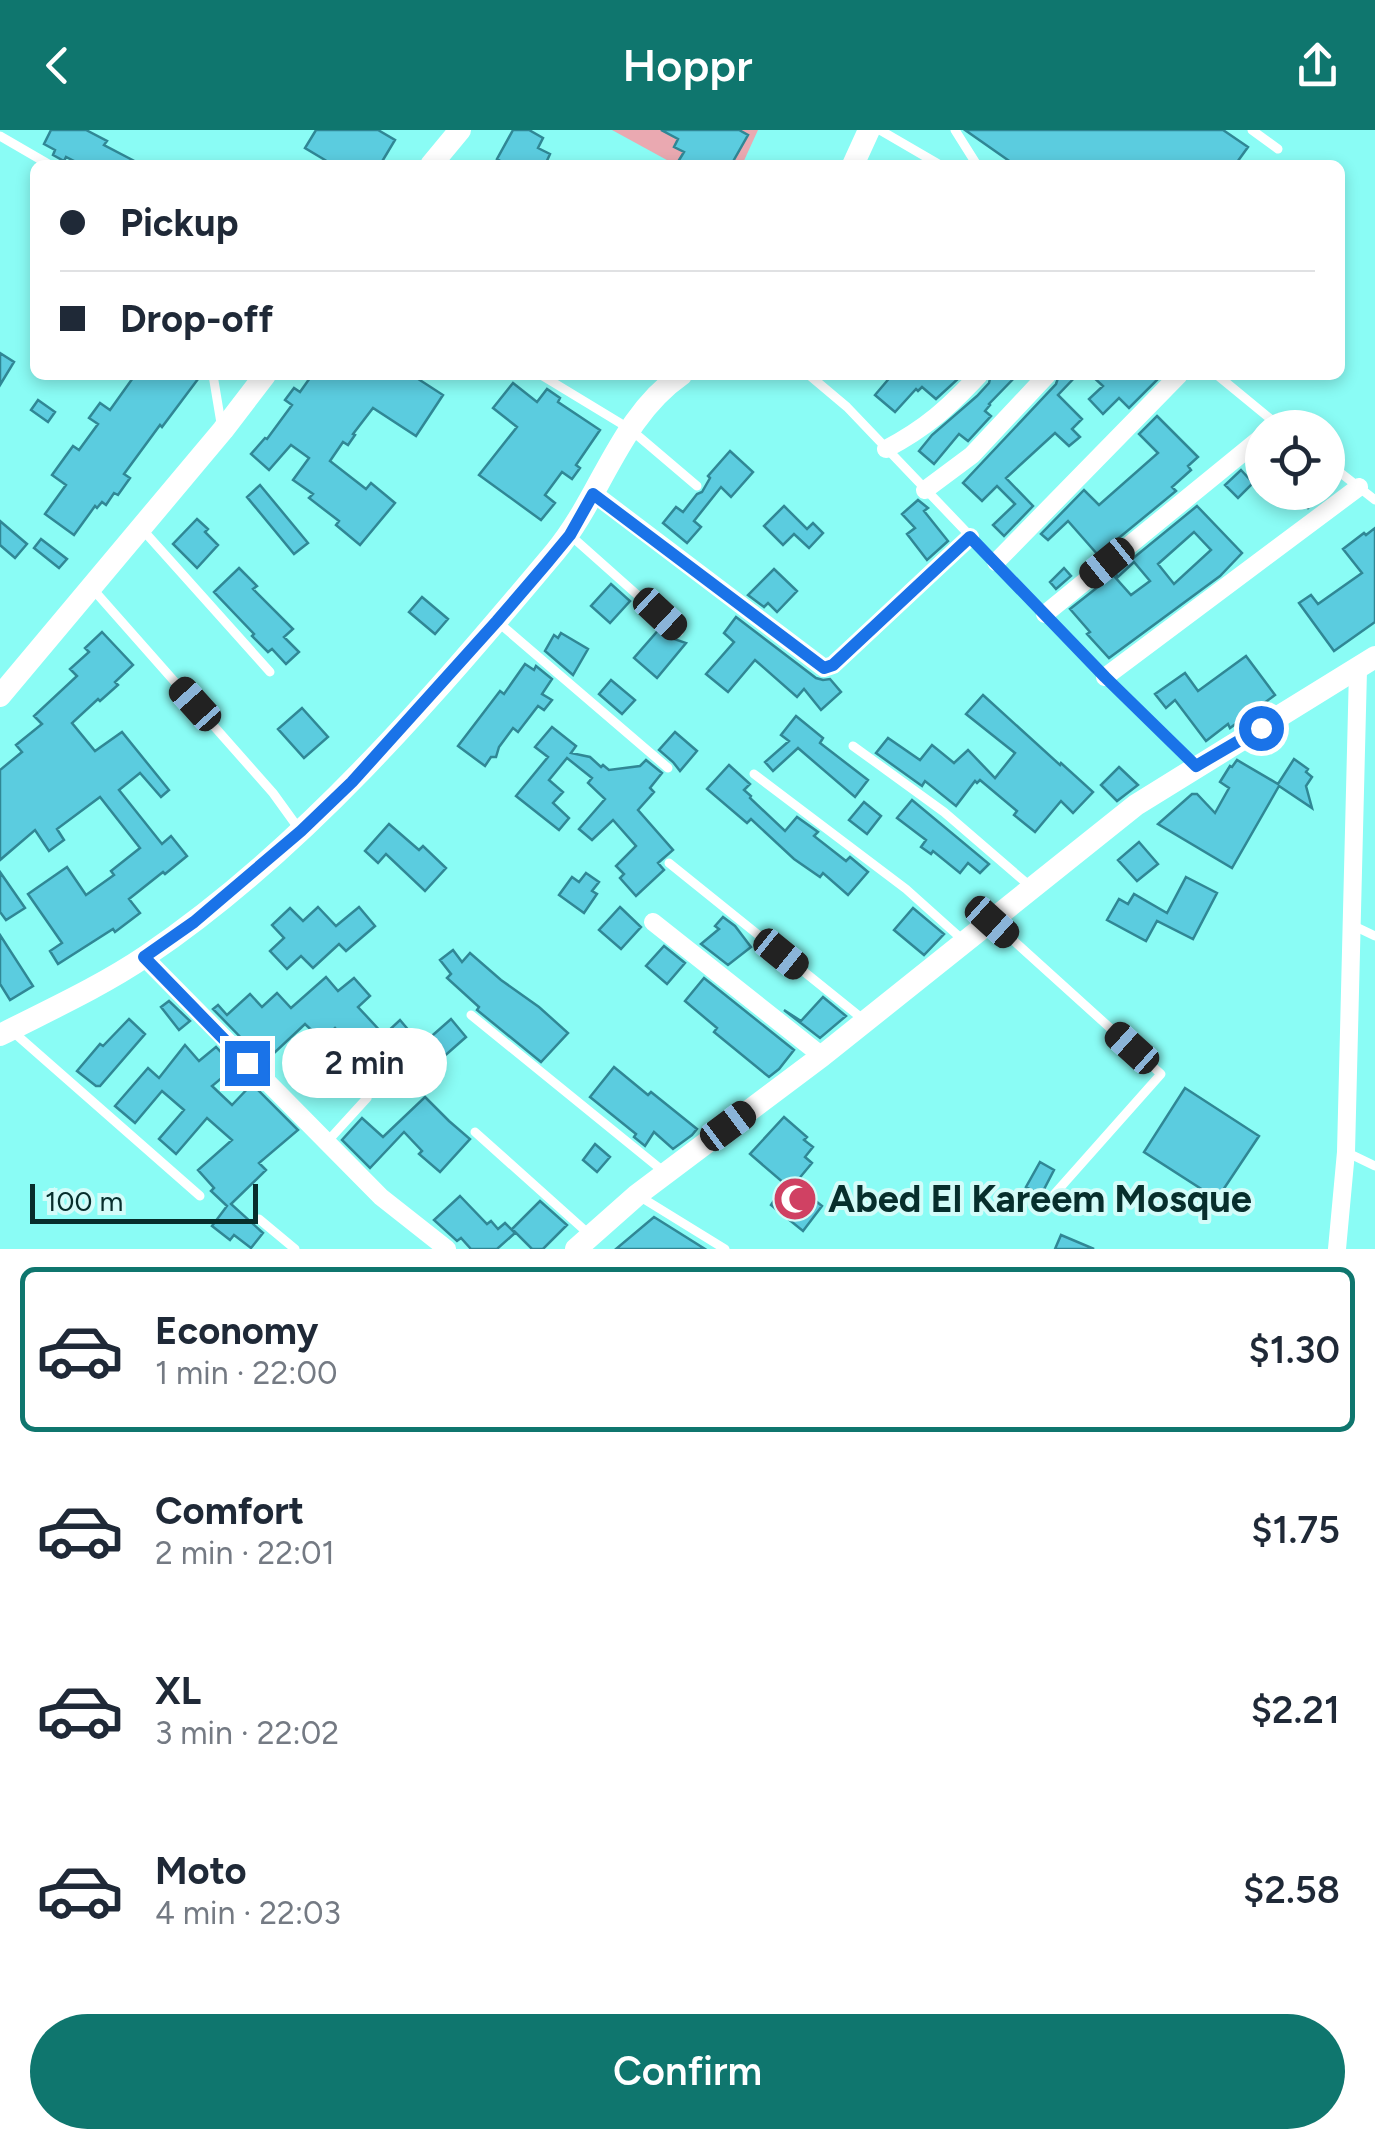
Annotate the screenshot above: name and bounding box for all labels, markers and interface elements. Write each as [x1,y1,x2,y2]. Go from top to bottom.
icon: back [30,38,85,93]
text: Hoppr [623,38,752,92]
icon: share [1290,38,1345,93]
text: Pickup [120,200,238,246]
text: Drop-off [120,296,273,342]
map controls [1245,410,1345,510]
button: locate [1245,410,1345,510]
car [1074,532,1140,594]
car [628,583,692,645]
car [164,672,226,736]
route start [1239,706,1284,751]
car [960,891,1024,953]
car [748,923,814,985]
car [1100,1017,1164,1079]
callout: 2 min [282,1028,447,1098]
route end [225,1041,270,1086]
text: 2 min [325,1044,404,1082]
car [695,1096,761,1156]
mosque icon: Abed El Kareem Mosque [772,1176,818,1222]
place label: Abed El Kareem Mosque [828,1176,1252,1222]
scale bar [30,1179,258,1224]
text: 100 m [45,1184,123,1218]
icon: car [35,1305,125,1395]
text: Economy [155,1308,318,1354]
text: $1.30 [1249,1327,1340,1373]
text: 1 min · 22:00 [155,1354,337,1392]
icon: car [35,1485,125,1575]
text: Comfort [155,1488,304,1534]
text: $1.75 [1251,1507,1340,1553]
text: 2 min · 22:01 [155,1534,335,1572]
icon: car [35,1665,125,1755]
text: XL [155,1668,201,1714]
text: $2.21 [1251,1687,1340,1733]
text: 3 min · 22:02 [155,1714,339,1752]
icon: car [35,1845,125,1935]
text: Moto [155,1848,247,1894]
text: $2.58 [1243,1867,1340,1913]
text: 4 min · 22:03 [155,1894,341,1932]
button: Confirm [30,2014,1345,2129]

